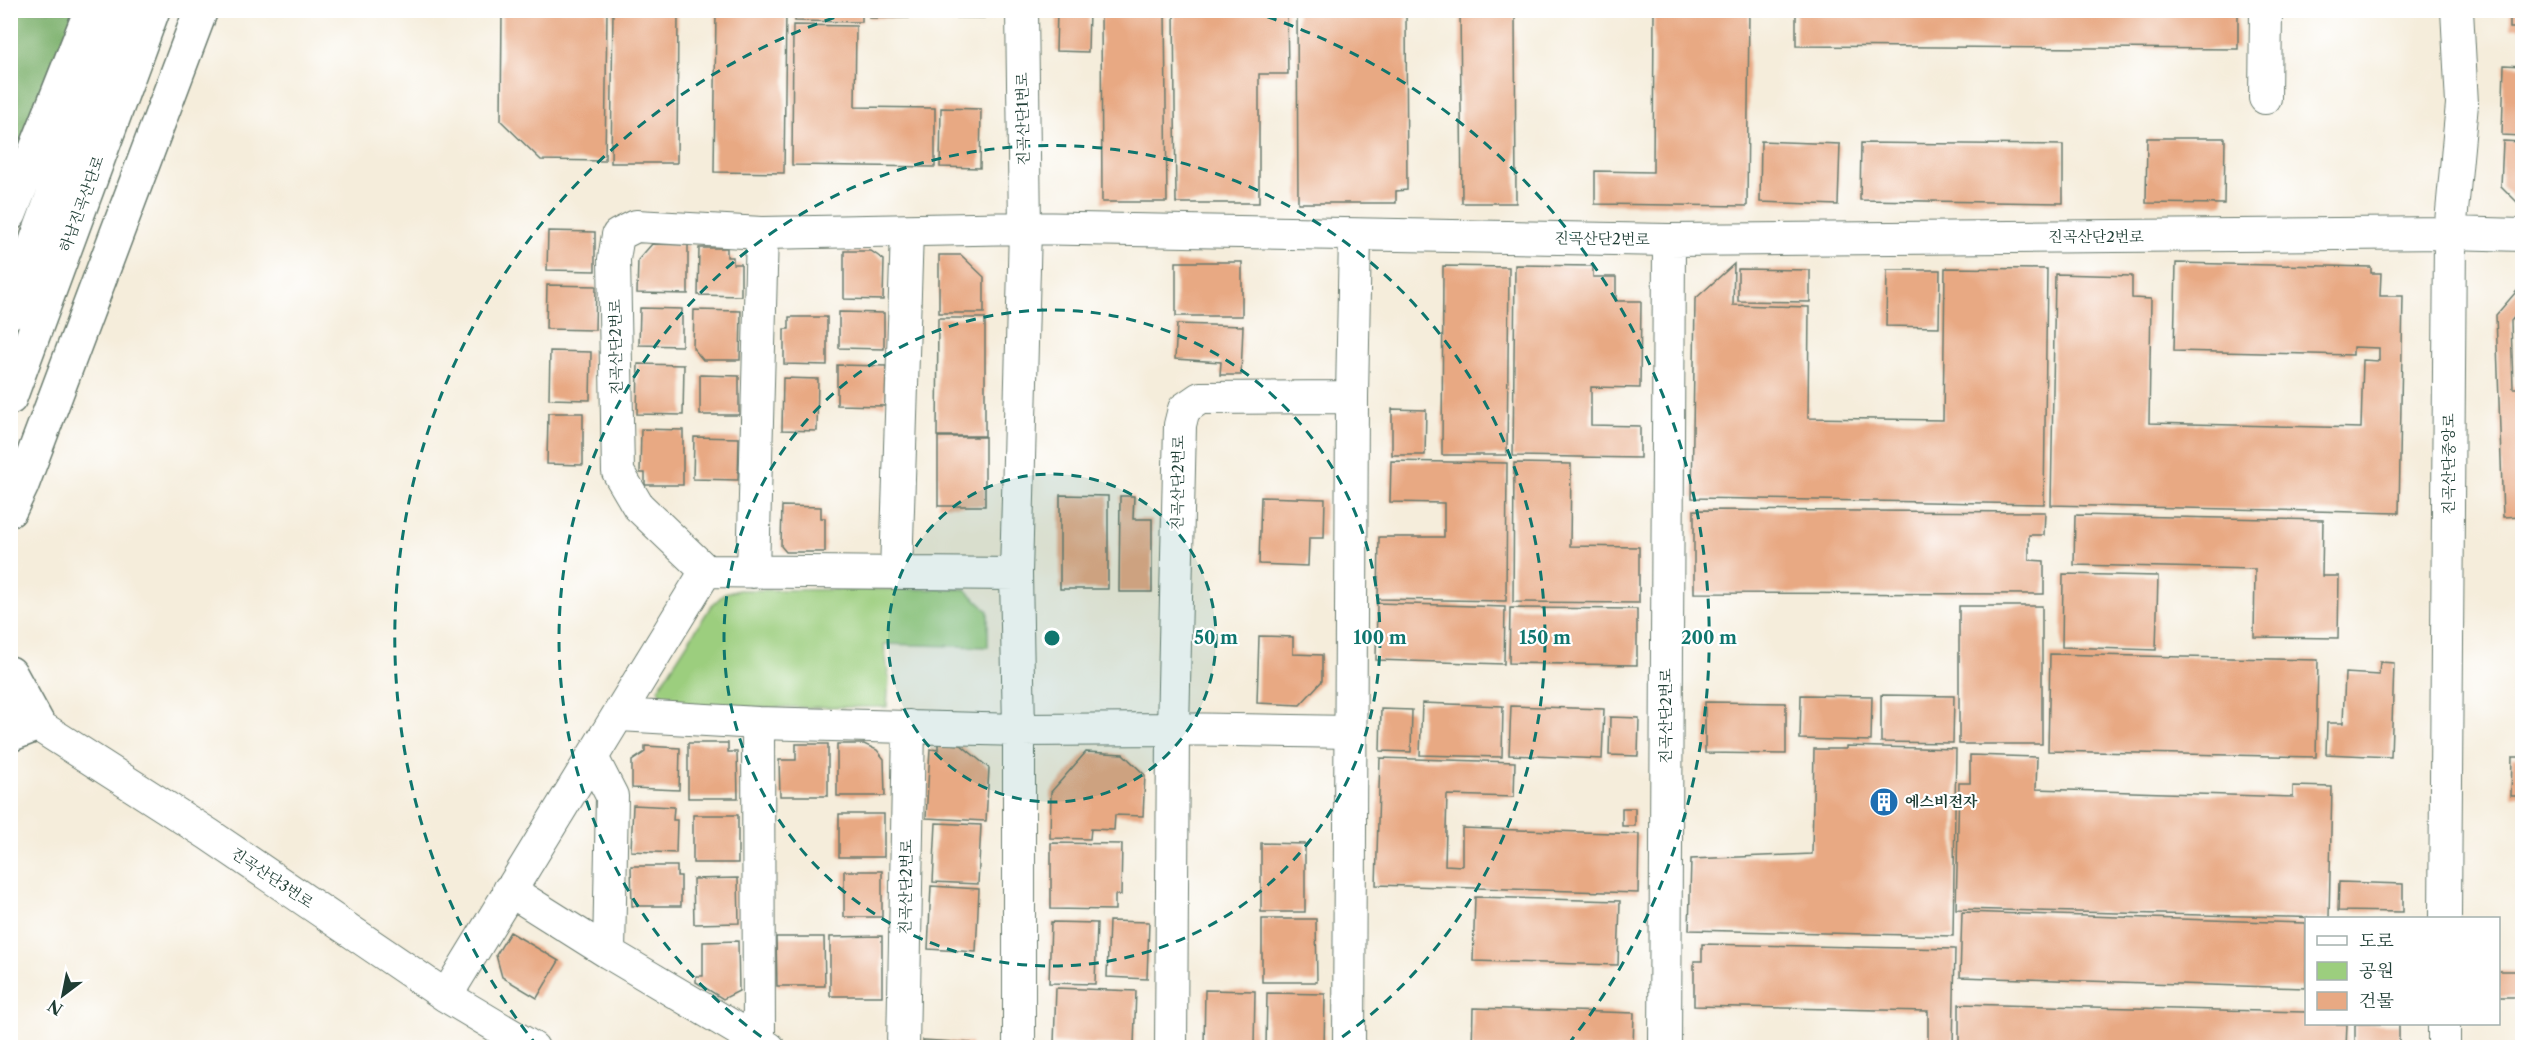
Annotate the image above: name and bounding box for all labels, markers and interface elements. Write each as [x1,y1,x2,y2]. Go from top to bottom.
street label: 진곡산단1번로 [1012,72,1033,166]
street label: 하남진곡산단로 [55,152,108,255]
street label: 진곡산단2번로 [2048,227,2144,246]
street label: 진곡산단2번로 [1554,228,1650,249]
street label: 진곡산단2번로 [605,299,626,395]
street label: 진곡산단중앙로 [2439,413,2458,515]
street label: 진곡산단2번로 [1167,435,1188,531]
text: 50 m [1194,627,1238,649]
text: 100 m [1353,627,1407,649]
text: 150 m [1519,627,1571,649]
text: 200 m [1681,627,1737,649]
centre of rings [1042,628,1062,648]
street label: 진곡산단2번로 [1656,668,1675,764]
building icon: 에스비전자 [1868,786,1900,818]
place label: 에스비전자 [1905,792,1978,811]
street label: 진곡산단2번로 [895,839,916,935]
street label: 진곡산단3번로 [228,843,317,912]
legend [2305,917,2500,1025]
text: 도로 [2359,930,2394,952]
text: 공원 [2359,960,2394,982]
north arrow [33,965,93,1025]
text: 건물 [2359,990,2394,1012]
text: N [44,996,66,1020]

